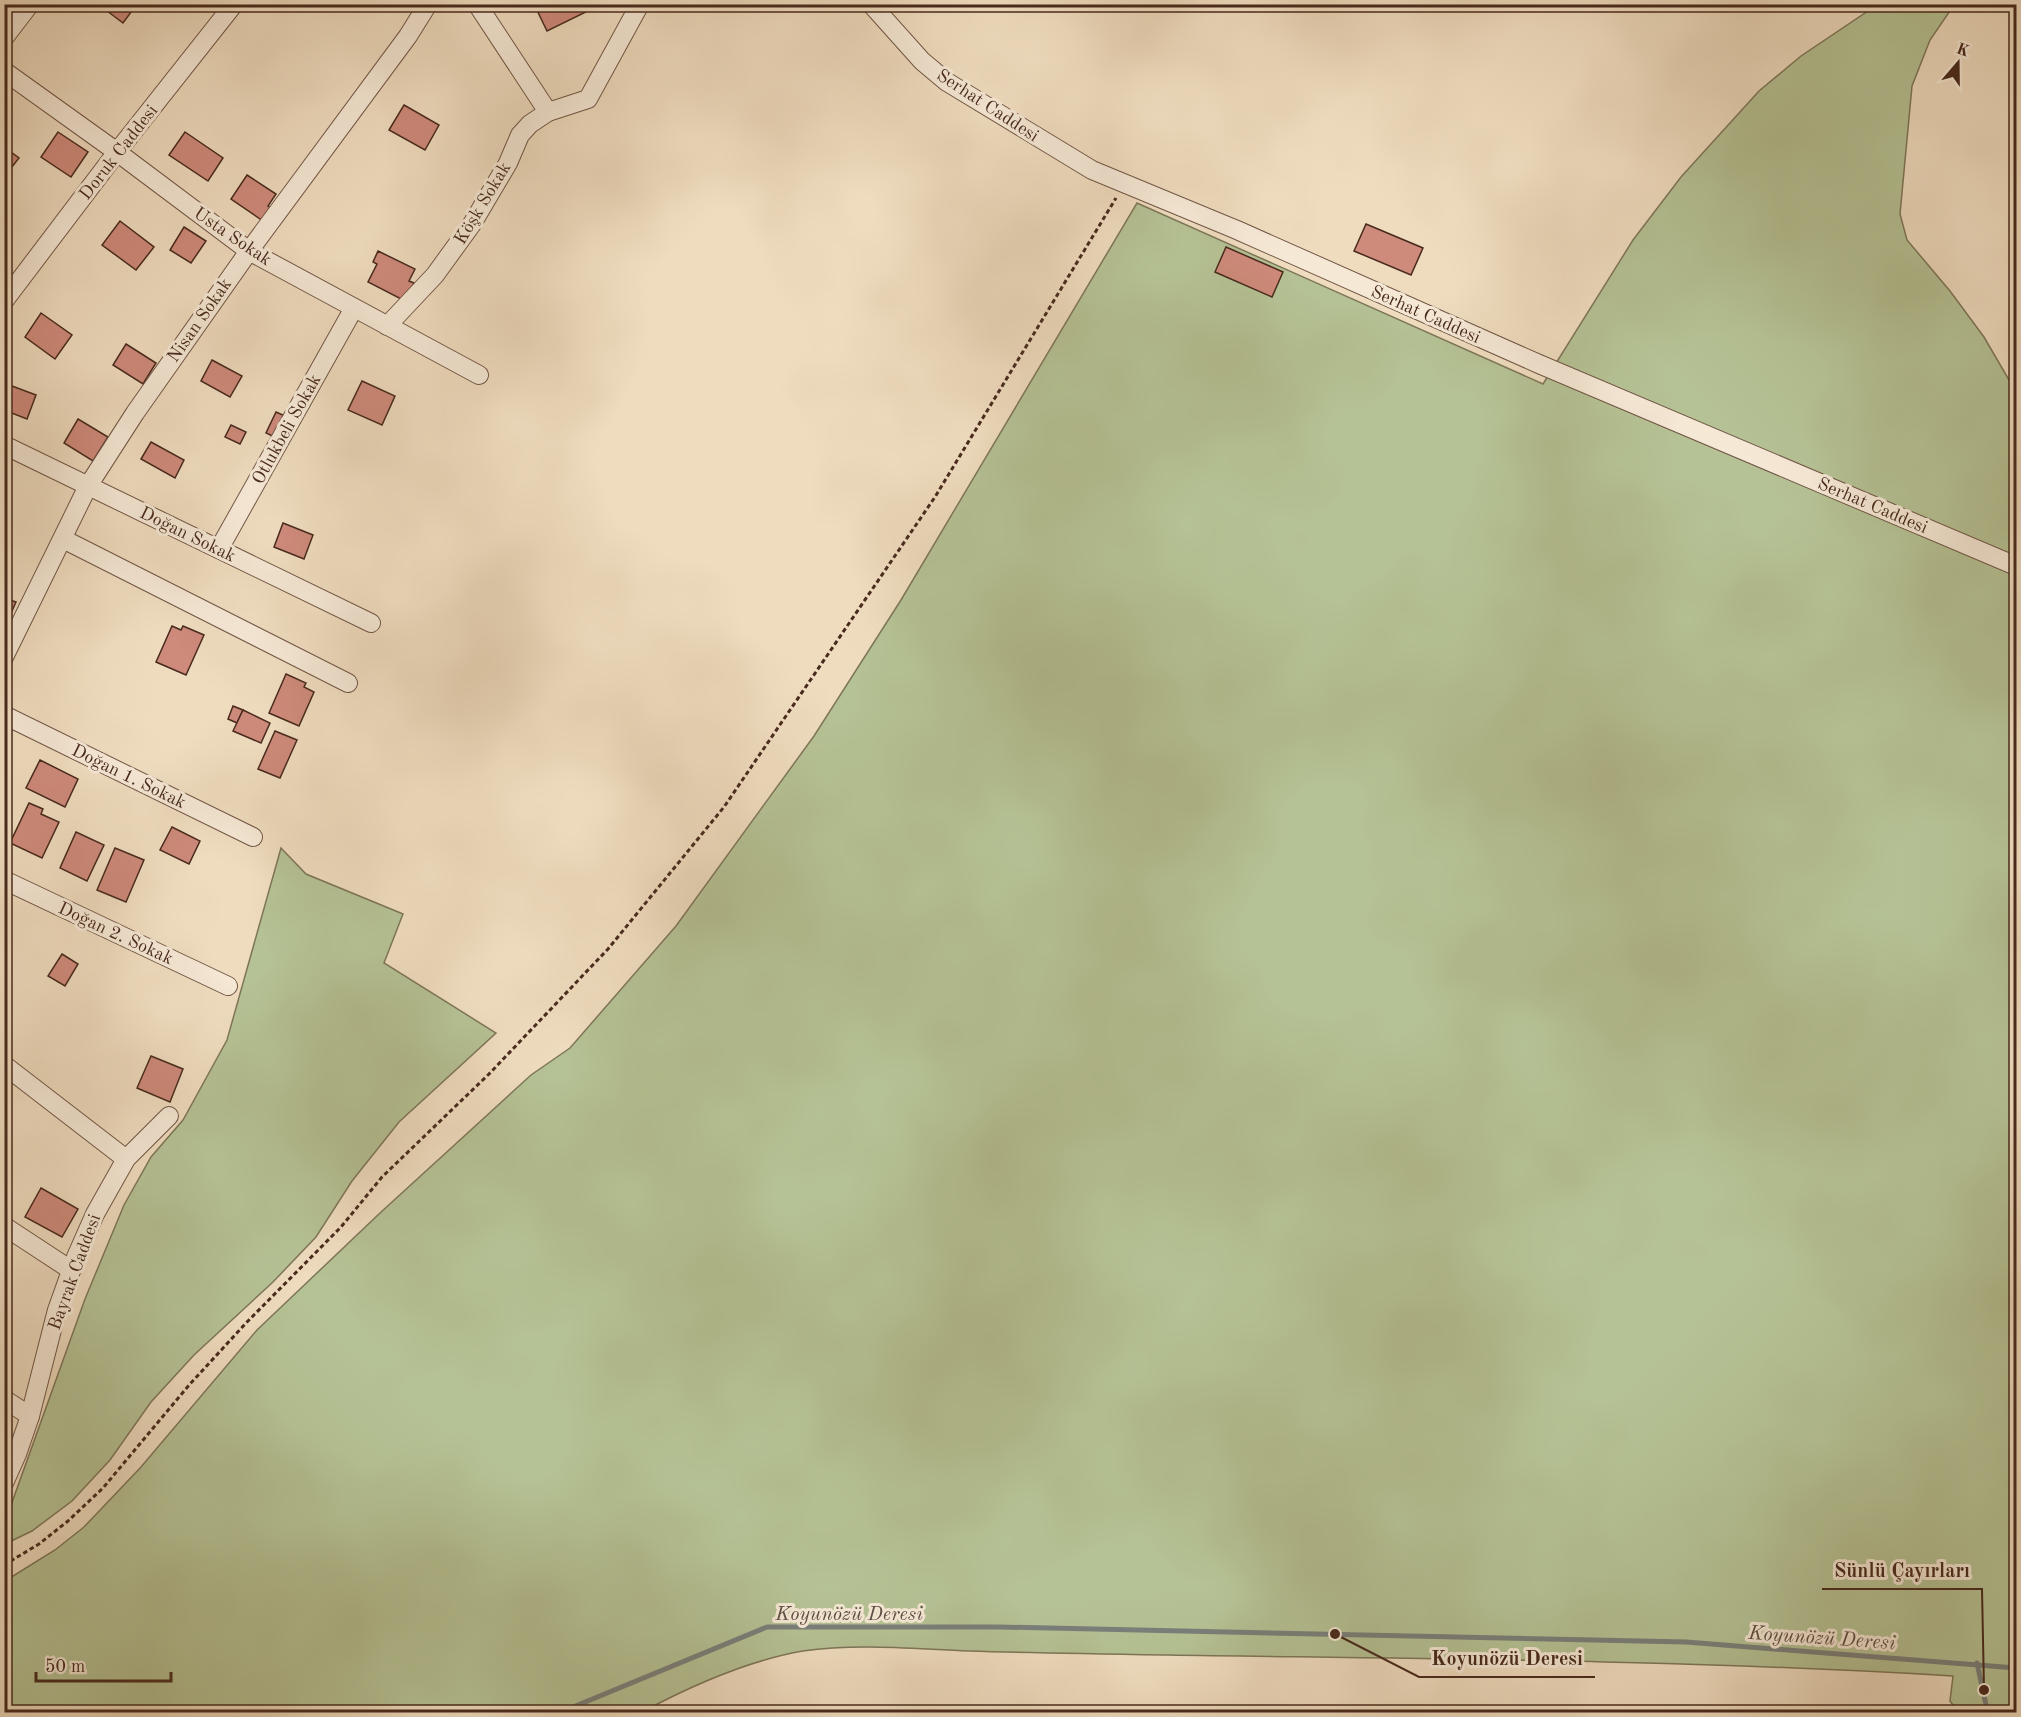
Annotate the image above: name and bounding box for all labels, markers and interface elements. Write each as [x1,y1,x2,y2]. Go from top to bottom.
north arrow [1928,33,1988,93]
text: K [1954,41,1971,60]
street label: Serhat Caddesi [933,66,1042,145]
street label: Doruk Caddesi [76,102,161,203]
street label: Köşk Sokak [451,159,514,248]
street label: Usta Sokak [190,204,275,269]
street label: Nisan Sokak [164,275,235,366]
street label: Serhat Caddesi [1368,283,1483,347]
street label: Otlukbeli Sokak [249,371,324,488]
street label: Serhat Caddesi [1815,475,1930,537]
street label: Doğan Sokak [137,504,238,566]
street label: Doğan 1. Sokak [69,742,188,812]
street label: Doğan 2. Sokak [55,899,176,968]
street label: Bayrak Caddesi [46,1212,104,1333]
callout: Sünlü Çayırları [1822,1551,1982,1589]
text: Sünlü Çayırları [1834,1562,1970,1582]
water label: Koyunözü Deresi [774,1605,923,1625]
water label: Koyunözü Deresi [1747,1624,1897,1654]
callout: Koyunözü Deresi [1419,1639,1595,1677]
scale bar [36,1645,171,1683]
text: Koyunözü Deresi [1431,1650,1583,1670]
text: 50 m [45,1658,85,1676]

